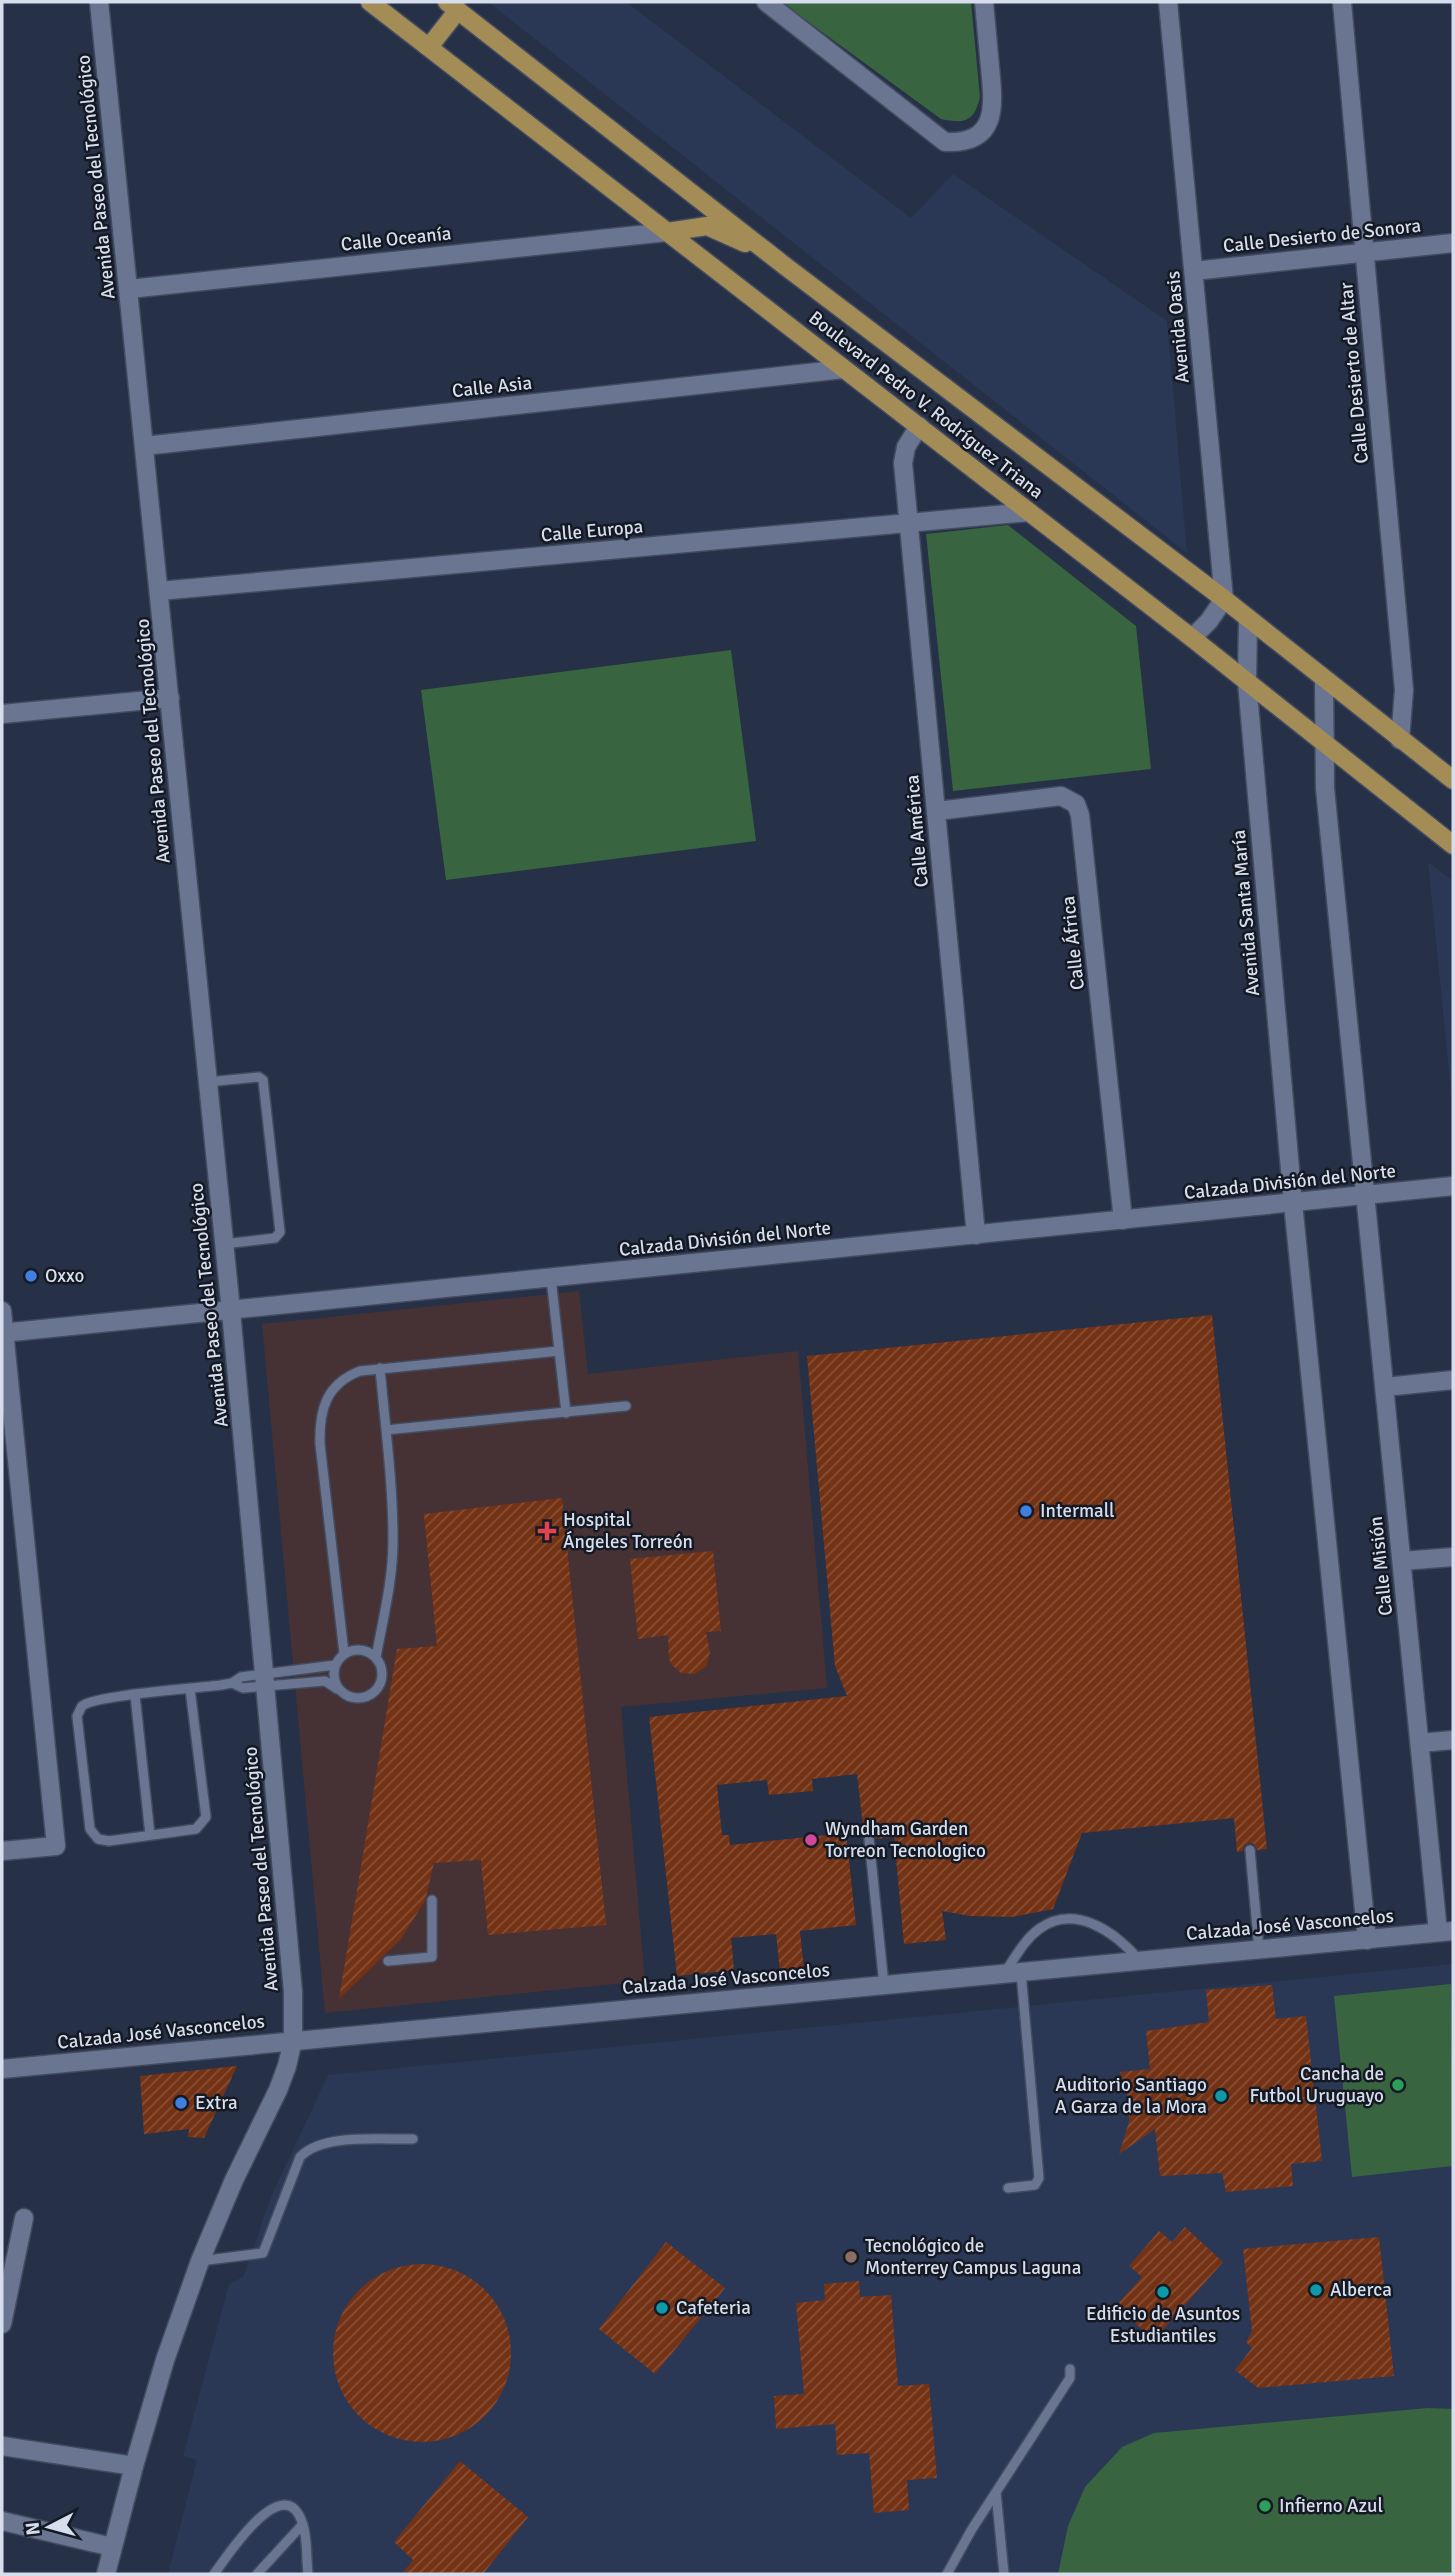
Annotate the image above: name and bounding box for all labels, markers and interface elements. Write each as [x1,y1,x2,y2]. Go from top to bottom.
street label: Avenida Paseo del Tecnológico [71,54,121,300]
street label: Calle Desierto de Sonora [1222,214,1422,258]
street label: Calle Oceanía [340,221,452,257]
street label: Avenida Oasis [1161,270,1195,384]
street label: Calle Desierto de Altar [1334,281,1374,465]
street label: Boulevard Pedro V. Rodríguez Triana [804,306,1048,504]
street label: Calle Asia [451,371,533,403]
street label: Calle Europa [540,515,644,547]
street label: Avenida Paseo del Tecnológico [130,618,176,864]
street label: Calle América [900,774,934,888]
street label: Avenida Santa María [1227,829,1265,997]
street label: Calle África [1056,895,1090,991]
street label: Calzada División del Norte [1183,1159,1397,1205]
street label: Avenida Paseo del Tecnológico [184,1182,234,1428]
street label: Calzada División del Norte [618,1216,832,1262]
place label: Oxxo [45,1264,84,1288]
marker: Oxxo [23,1268,39,1284]
place label: Intermall [1040,1499,1115,1523]
marker: Intermall [1018,1503,1034,1519]
place label: Hospital Ángeles Torreón [563,1508,693,1554]
street label: Calle Misión [1364,1515,1398,1617]
marker: Hospital Ángeles Torreón [537,1521,557,1541]
street label: Avenida Paseo del Tecnológico [238,1746,284,1992]
place label: Wyndham Garden Torreon Tecnologico [825,1817,986,1863]
marker: Wyndham Garden Torreon Tecnologico [803,1832,819,1848]
street label: Calzada José Vasconcelos [1185,1904,1395,1946]
street label: Calzada José Vasconcelos [621,1958,831,2000]
street label: Calzada José Vasconcelos [56,2009,266,2055]
place label: Cancha de Futbol Uruguayo [1249,2062,1384,2108]
place label: Auditorio Santiago A Garza de la Mora [1055,2073,1207,2119]
marker: Cancha de Futbol Uruguayo [1390,2077,1406,2093]
marker: Auditorio Santiago A Garza de la Mora [1213,2088,1229,2104]
place label: Extra [195,2091,238,2115]
marker: Extra [173,2095,189,2111]
place label: Tecnológico de Monterrey Campus Laguna [865,2234,1081,2280]
marker: Tecnológico de Monterrey Campus Laguna [843,2249,859,2265]
place label: Alberca [1330,2278,1392,2302]
marker: Alberca [1308,2282,1324,2298]
marker: Edificio de Asuntos Estudiantiles [1155,2284,1171,2300]
place label: Cafeteria [676,2296,751,2320]
marker: Cafeteria [654,2300,670,2316]
place label: Edificio de Asuntos Estudiantiles [1086,2302,1240,2348]
north arrow [14,2492,84,2562]
place label: Infierno Azul [1279,2494,1383,2518]
marker: Infierno Azul [1257,2498,1273,2514]
text: N [20,2521,46,2536]

